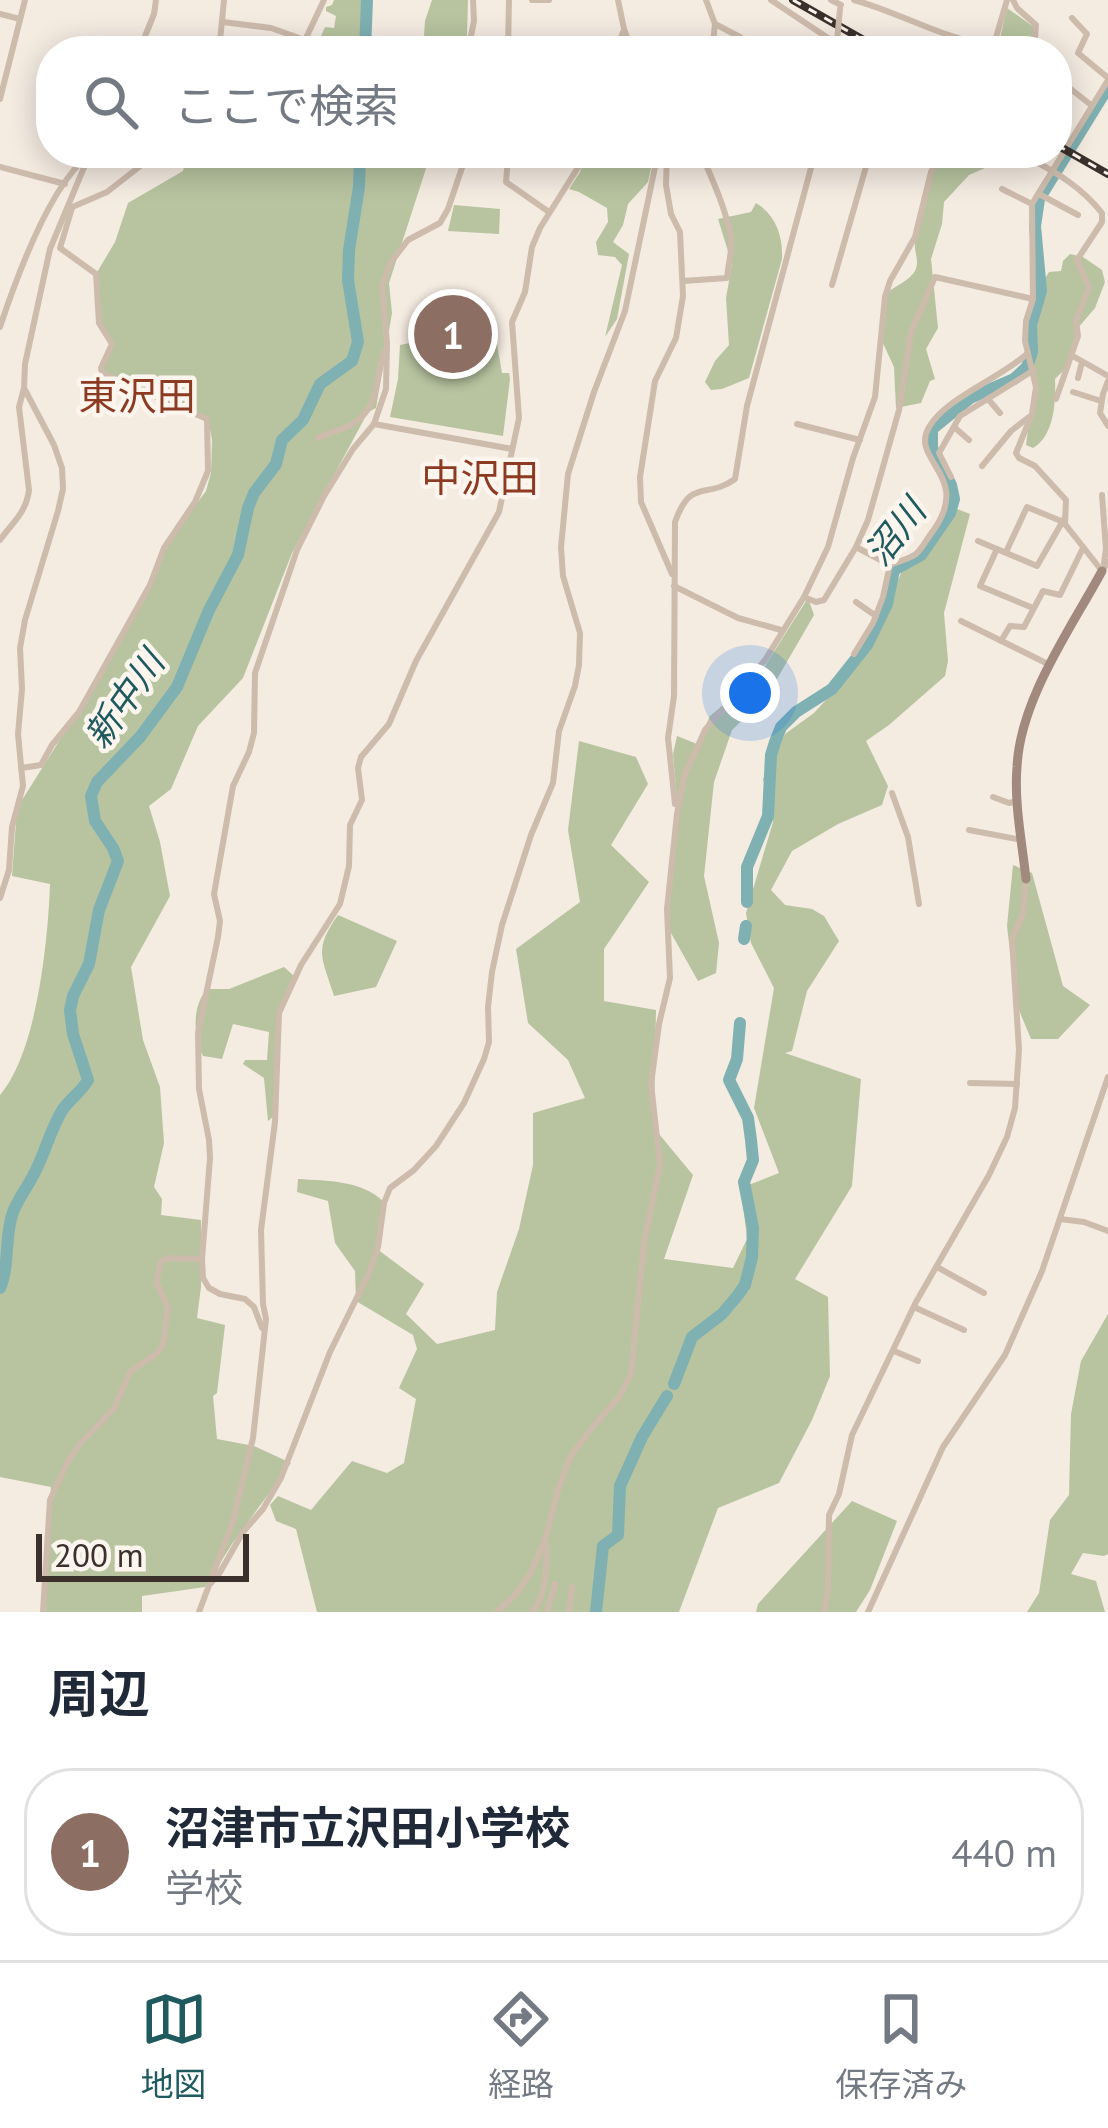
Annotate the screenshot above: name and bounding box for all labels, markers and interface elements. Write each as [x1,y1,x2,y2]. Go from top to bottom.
search box [36,36,1072,168]
icon: search [78,69,144,135]
text: ここで検索 [174,76,399,134]
pin: 1 [414,289,492,379]
district label: 東沢田 [78,370,196,421]
district label: 中沢田 [421,452,539,503]
water label: 沼川 [854,486,938,575]
water label: 新中川 [73,638,176,756]
your location [720,663,780,723]
scale bar [36,1528,249,1581]
text: 200 m [54,1533,144,1576]
text: 周辺 [48,1660,150,1726]
text: 沼津市立沢田小学校 [165,1798,570,1856]
text: 1 [79,1827,101,1878]
text: 440 m [951,1827,1057,1878]
text: 学校 [165,1862,243,1913]
tab: 地図 [141,1986,207,2106]
tab: 経路 [488,1986,554,2106]
tab: 保存済み [835,1986,967,2106]

